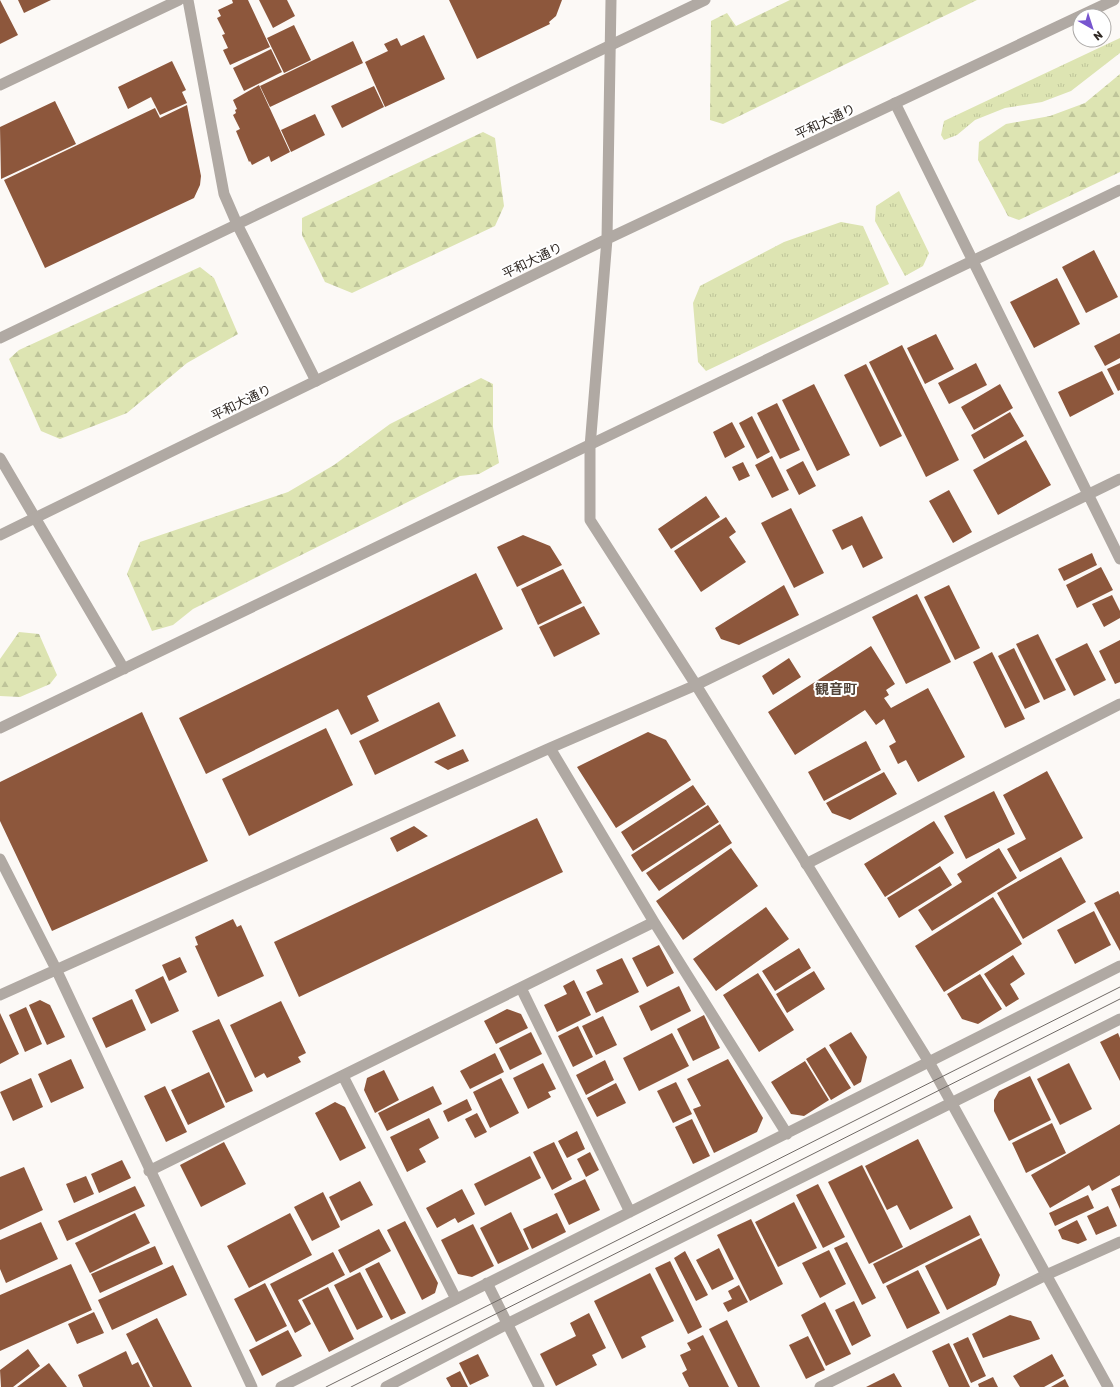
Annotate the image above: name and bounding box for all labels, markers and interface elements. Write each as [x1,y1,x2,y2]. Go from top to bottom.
north arrow [1072,8,1112,48]
text: N [1091,28,1105,43]
street label: 平和大通り [793,101,858,142]
street label: 平和大通り [500,239,565,281]
street label: 平和大通り [209,381,274,423]
district label: 観音町 [815,681,857,698]

